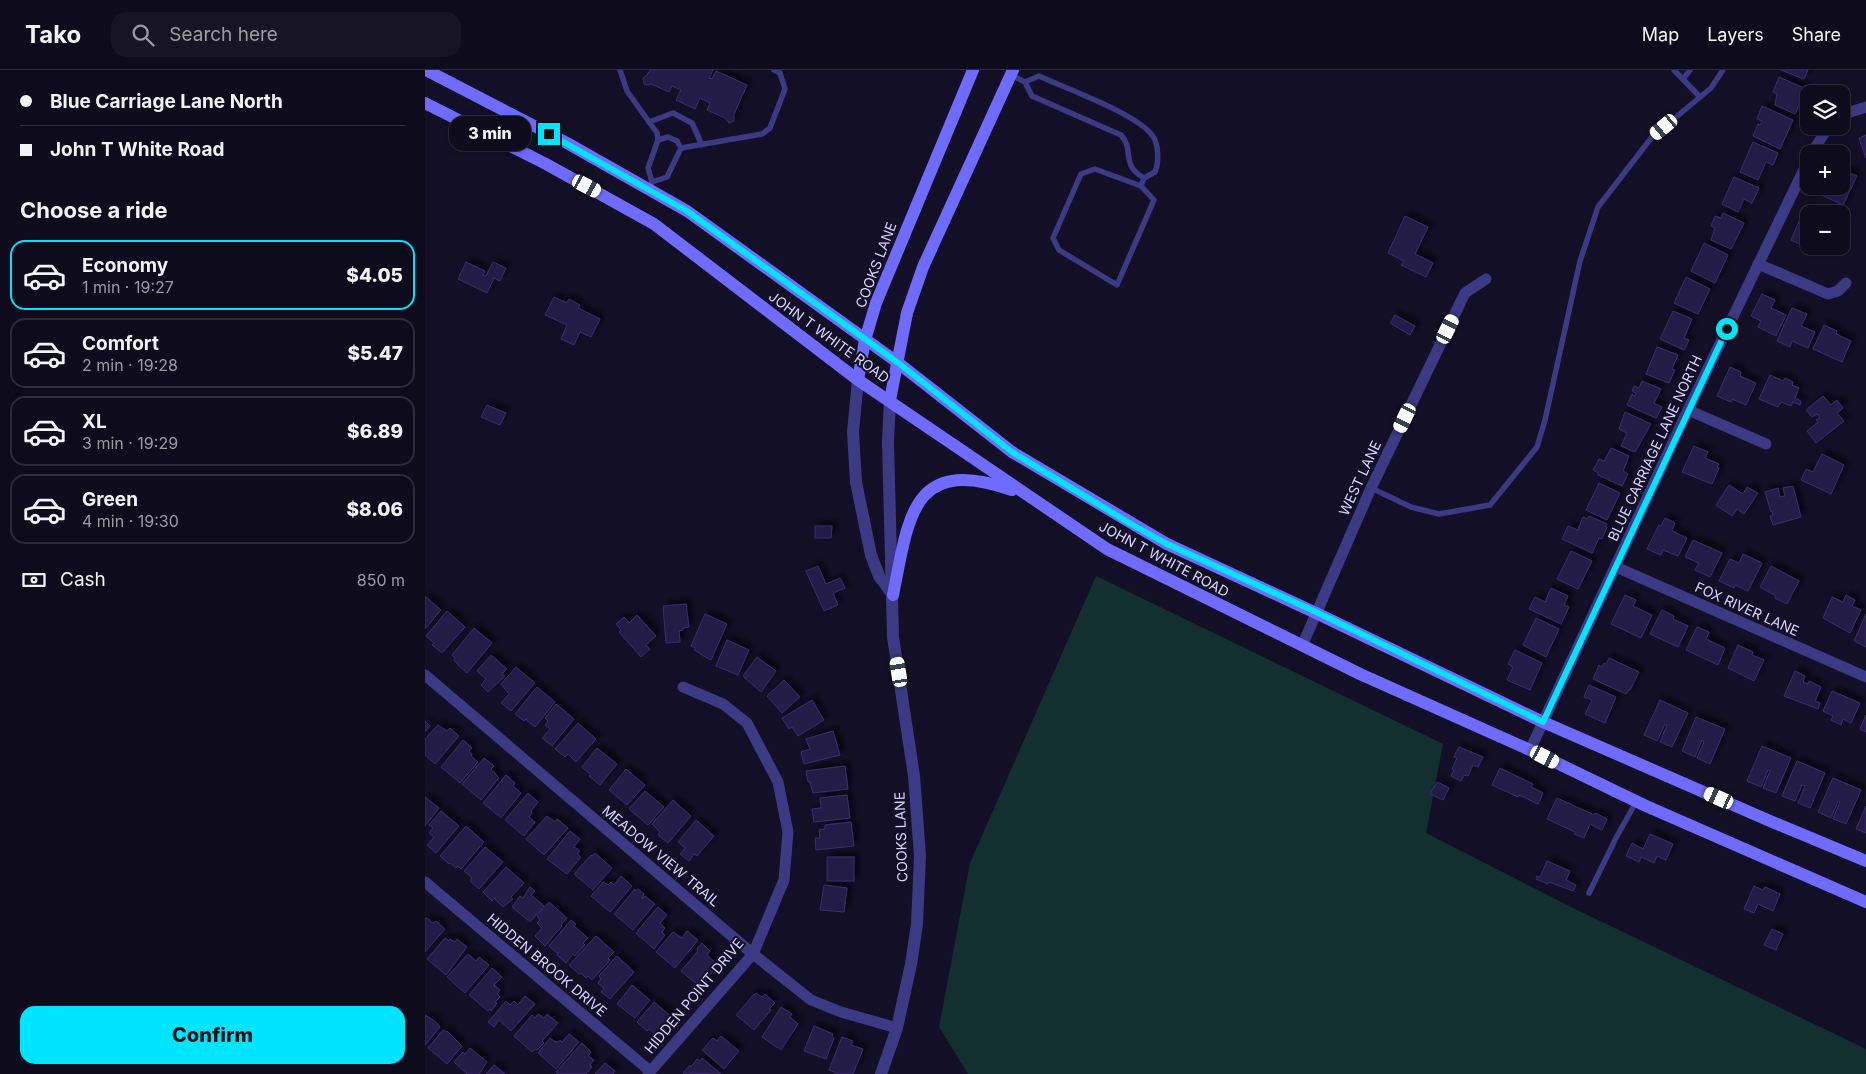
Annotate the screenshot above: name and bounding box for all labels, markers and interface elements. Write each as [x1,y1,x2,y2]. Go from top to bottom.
search box [111,12,461,57]
text: Tako [25,20,81,49]
icon: search [129,21,157,49]
text: Search here [169,23,278,46]
text: Map [1642,24,1679,45]
text: Layers [1707,24,1764,45]
text: Share [1792,24,1841,45]
map controls [1800,85,1850,255]
button: layers [1800,85,1850,135]
text: Blue Carriage Lane North [50,90,283,113]
car [1647,112,1680,142]
callout: 3 min [449,116,531,152]
text: 3 min [468,123,512,143]
route end [538,123,560,145]
text: John T White Road [50,138,224,161]
button: + [1800,145,1850,195]
car [570,172,603,200]
text: Choose a ride [20,197,168,223]
button: − [1800,205,1850,255]
street label: COOKS LANE [851,220,900,310]
icon: car [22,253,67,298]
text: Economy [82,254,168,277]
text: $4.05 [346,264,403,287]
text: 1 min · 19:27 [82,277,174,297]
street label: JOHN T WHITE ROAD [766,287,893,386]
car [1434,312,1461,346]
route start [1716,318,1738,340]
icon: car [22,331,67,376]
text: Comfort [82,332,159,355]
text: $5.47 [348,342,403,365]
street label: BLUE CARRIAGE LANE NORTH [1604,352,1705,544]
text: 2 min · 19:28 [82,355,178,375]
car [1391,401,1418,435]
icon: car [22,409,67,454]
text: XL [82,410,107,433]
text: $6.89 [347,420,403,443]
text: 3 min · 19:29 [82,433,178,453]
street label: WEST LANE [1335,438,1384,518]
icon: car [22,487,67,532]
text: Green [82,488,138,511]
text: $8.06 [346,498,403,521]
text: 4 min · 19:30 [82,511,179,531]
street label: JOHN T WHITE ROAD [1096,517,1232,600]
icon: cash [20,566,48,594]
text: Cash [60,568,106,591]
text: 850 m [357,570,405,590]
street label: FOX RIVER LANE [1692,578,1802,639]
car [889,656,908,688]
car [1528,744,1561,770]
car [1702,785,1735,811]
street label: COOKS LANE [890,792,911,882]
street label: MEADOW VIEW TRAIL [599,801,724,910]
street label: HIDDEN BROOK DRIVE [484,910,611,1020]
street label: HIDDEN POINT DRIVE [640,935,747,1057]
button: Confirm [20,1006,405,1064]

